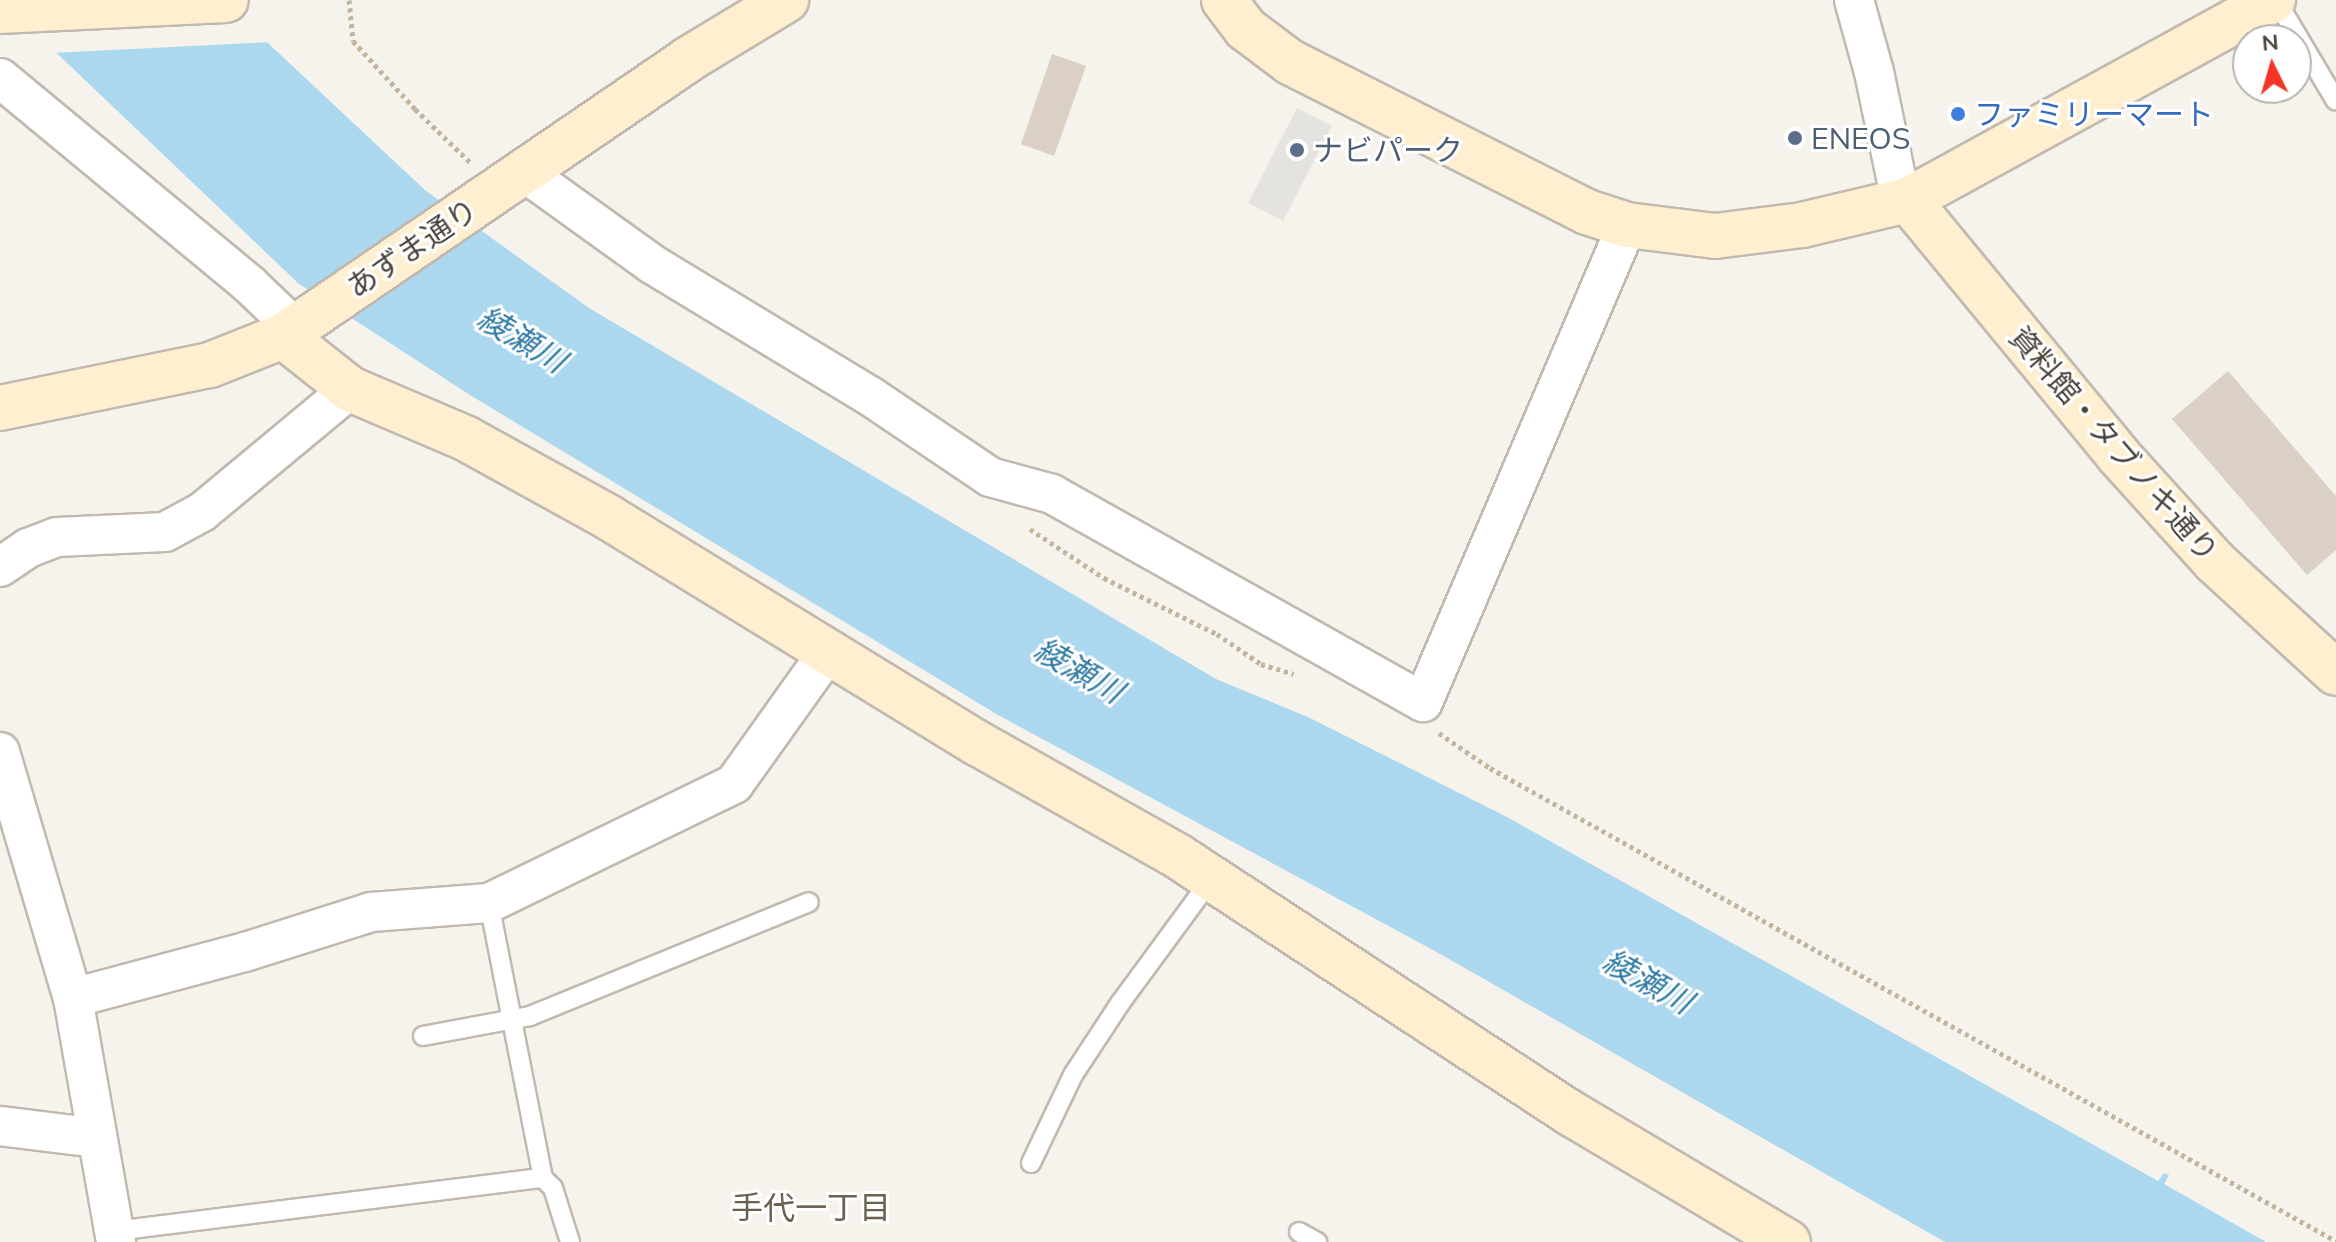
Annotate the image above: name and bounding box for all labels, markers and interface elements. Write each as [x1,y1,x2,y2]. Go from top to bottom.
north arrow [2232,24,2312,104]
text: N [2261,27,2280,57]
place label: ファミリーマート [1974,96,2214,132]
marker: ファミリーマート [1949,105,1967,123]
place label: ENEOS [1811,120,1910,156]
marker: ENEOS [1786,129,1804,147]
place label: ナビパーク [1313,132,1463,168]
marker: ナビパーク [1288,141,1306,159]
street label: あずま通り [340,191,484,305]
water label: 綾瀬川 [471,298,573,380]
street label: 資料館・タブノキ通り [2002,319,2226,569]
water label: 綾瀬川 [1028,629,1130,711]
water label: 綾瀬川 [1597,941,1699,1021]
district label: 手代一丁目 [731,1188,891,1226]

